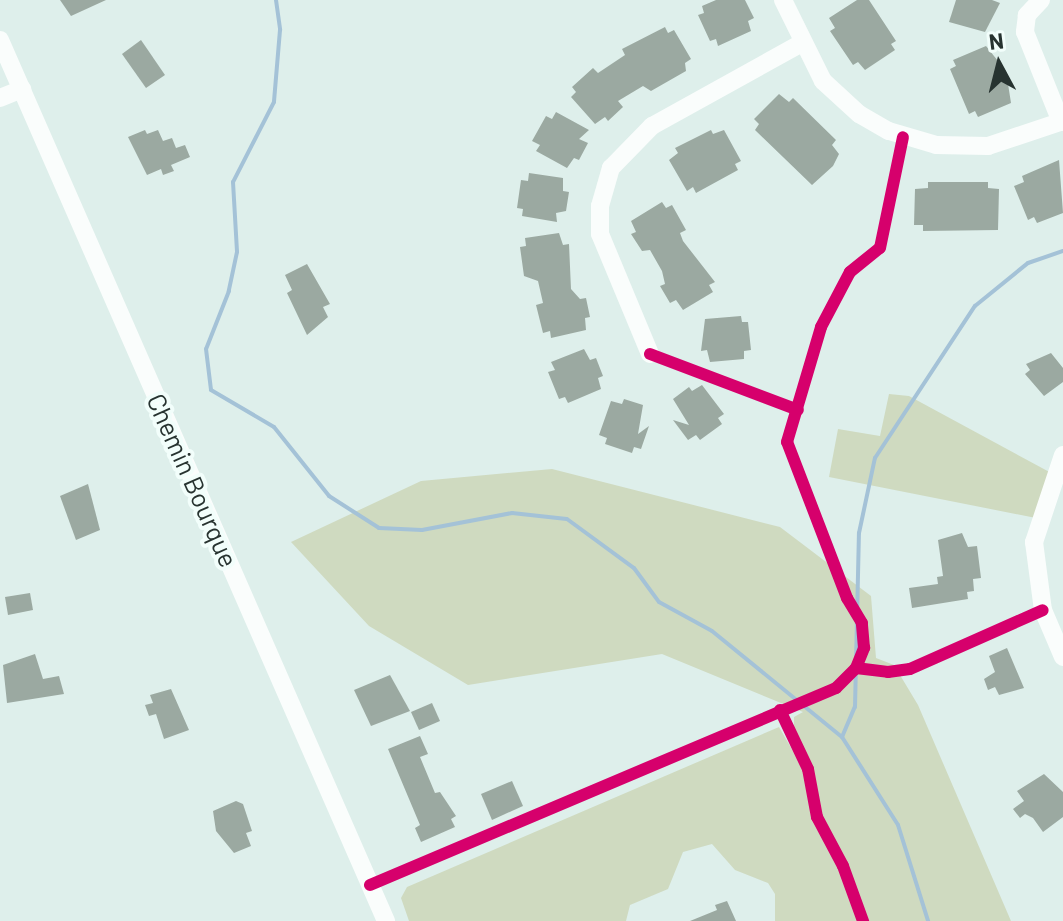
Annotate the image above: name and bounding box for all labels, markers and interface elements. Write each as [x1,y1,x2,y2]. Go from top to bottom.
north arrow [959,24,1039,104]
text: N [987,26,1005,54]
street label: Chemin Bourque [141,388,245,572]

